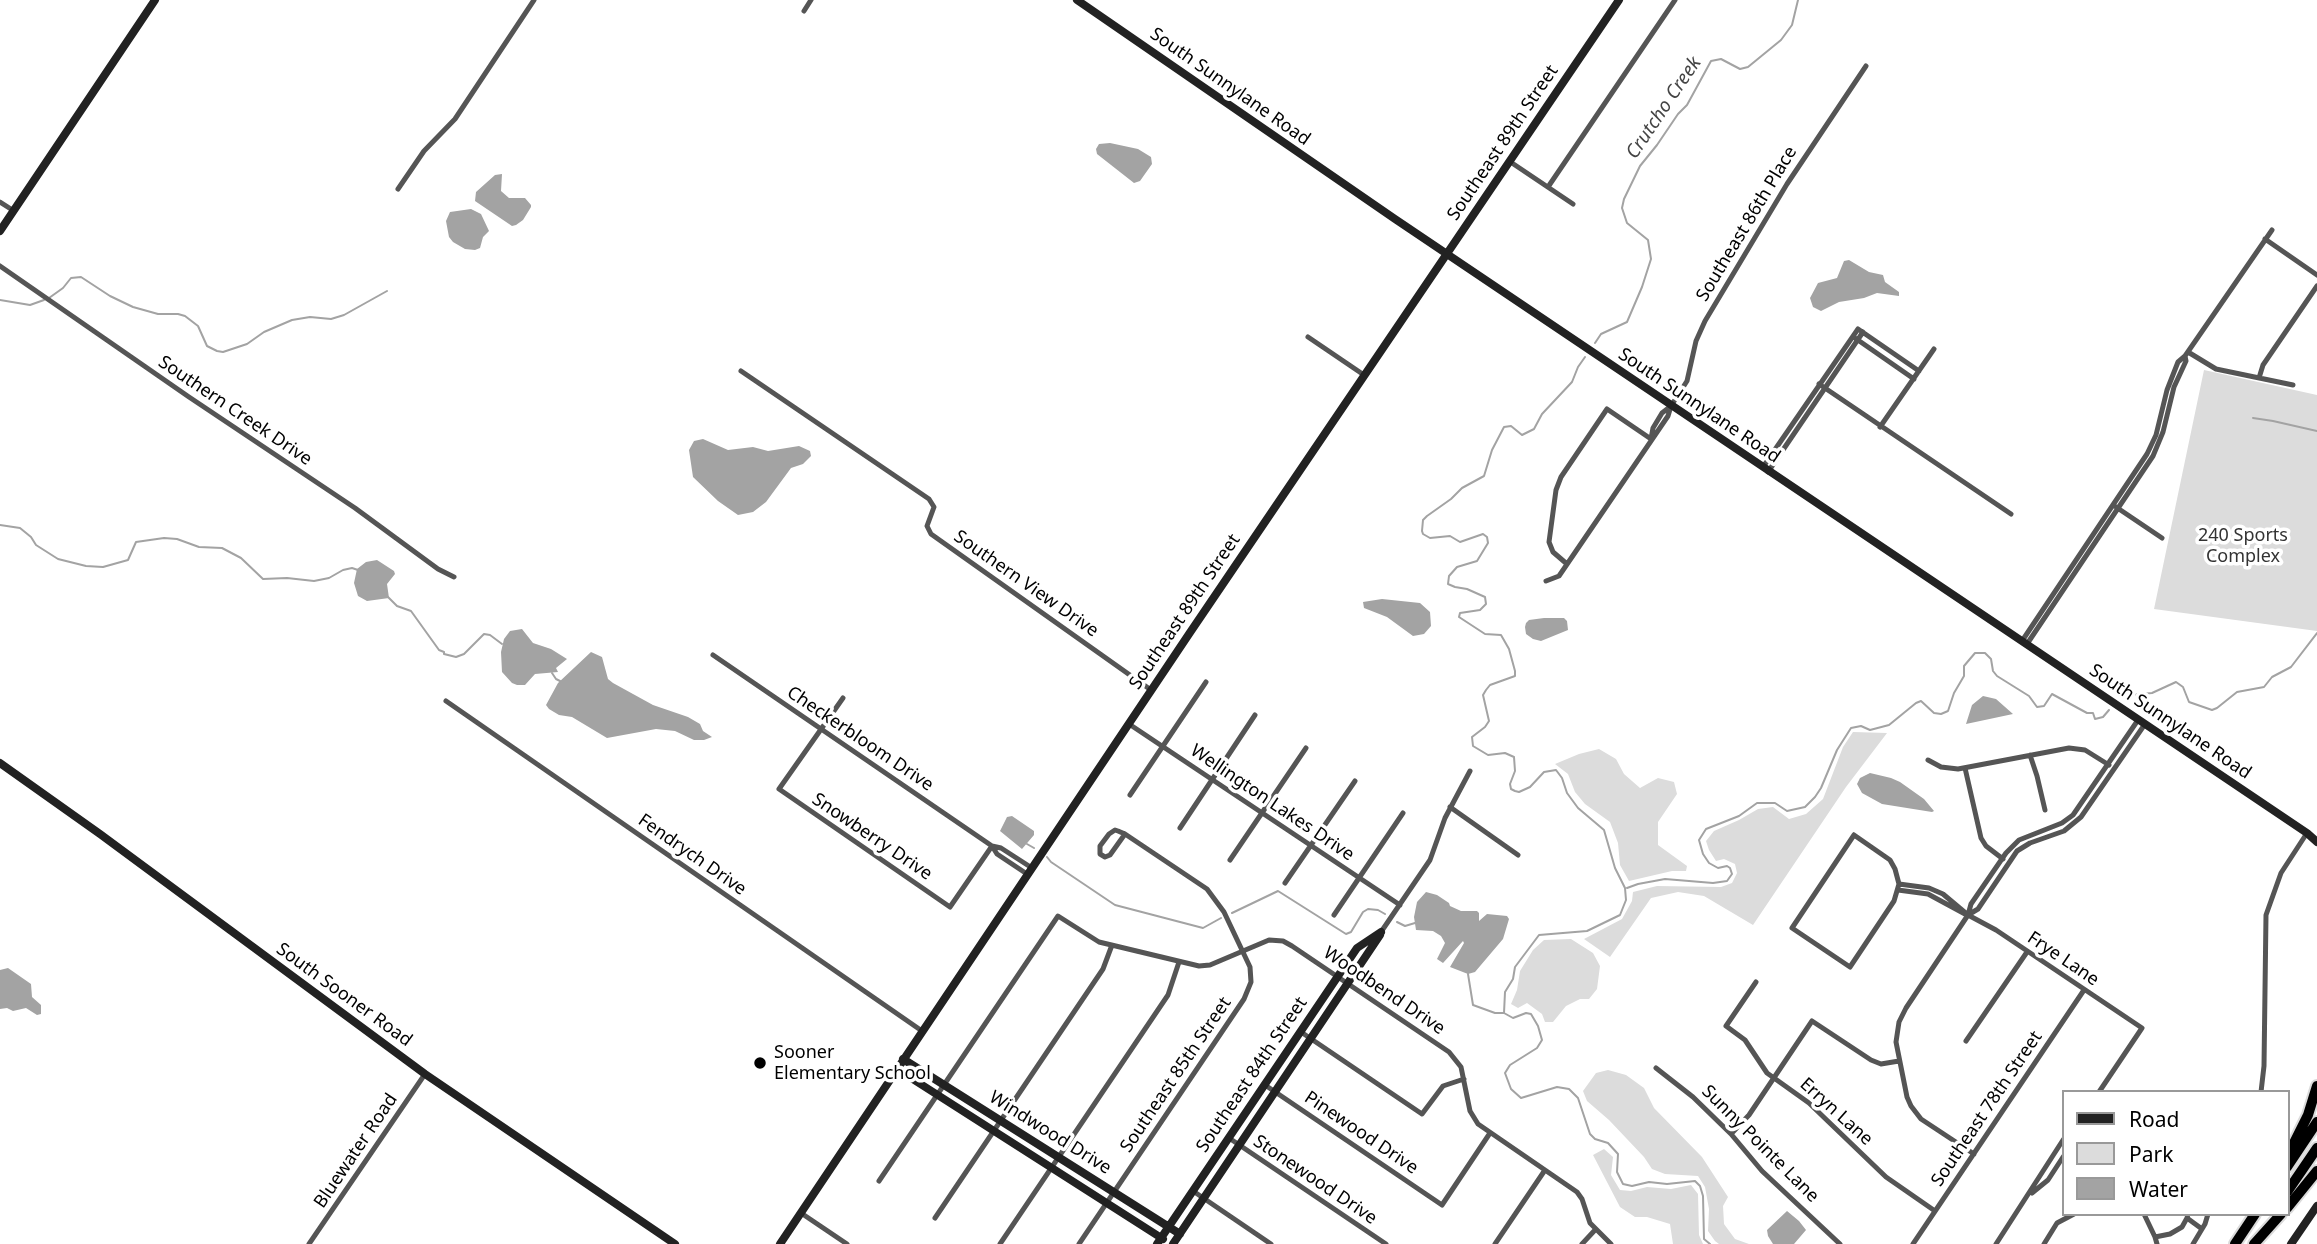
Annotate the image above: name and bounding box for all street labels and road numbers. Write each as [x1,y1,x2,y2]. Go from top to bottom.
street label: South Sunnylane Road [1146,23,1314,151]
street label: Southeast 89th Street [1443,61,1563,225]
street label: Southeast 86th Place [1692,143,1802,305]
street label: South Sunnylane Road [1614,344,1784,468]
street label: Southern Creek Drive [154,352,316,470]
street label: Southern View Drive [950,526,1102,642]
street label: Southeast 89th Street [1125,530,1245,694]
street label: South Sunnylane Road [2085,660,2255,784]
street label: Checkerbloom Drive [783,682,937,796]
street label: Wellington Lakes Drive [1186,740,1358,866]
street label: Snowberry Drive [808,789,936,885]
street label: Fendrych Drive [634,810,750,900]
street label: Frye Lane [2023,927,2103,991]
street label: South Sooner Road [272,939,416,1051]
street label: Woodbend Drive [1319,942,1449,1040]
street label: Southeast 85th Street [1116,993,1236,1157]
street label: Southeast 84th Street [1192,993,1312,1157]
street label: Southeast 78th Street [1927,1027,2047,1191]
street label: Erryn Lane [1795,1074,1877,1150]
street label: Sunny Pointe Lane [1697,1081,1823,1207]
street label: Windwood Drive [985,1087,1115,1179]
street label: Pinewood Drive [1300,1087,1422,1179]
street label: Bluewater Road [310,1090,402,1212]
street label: Stonewood Drive [1249,1131,1381,1229]

